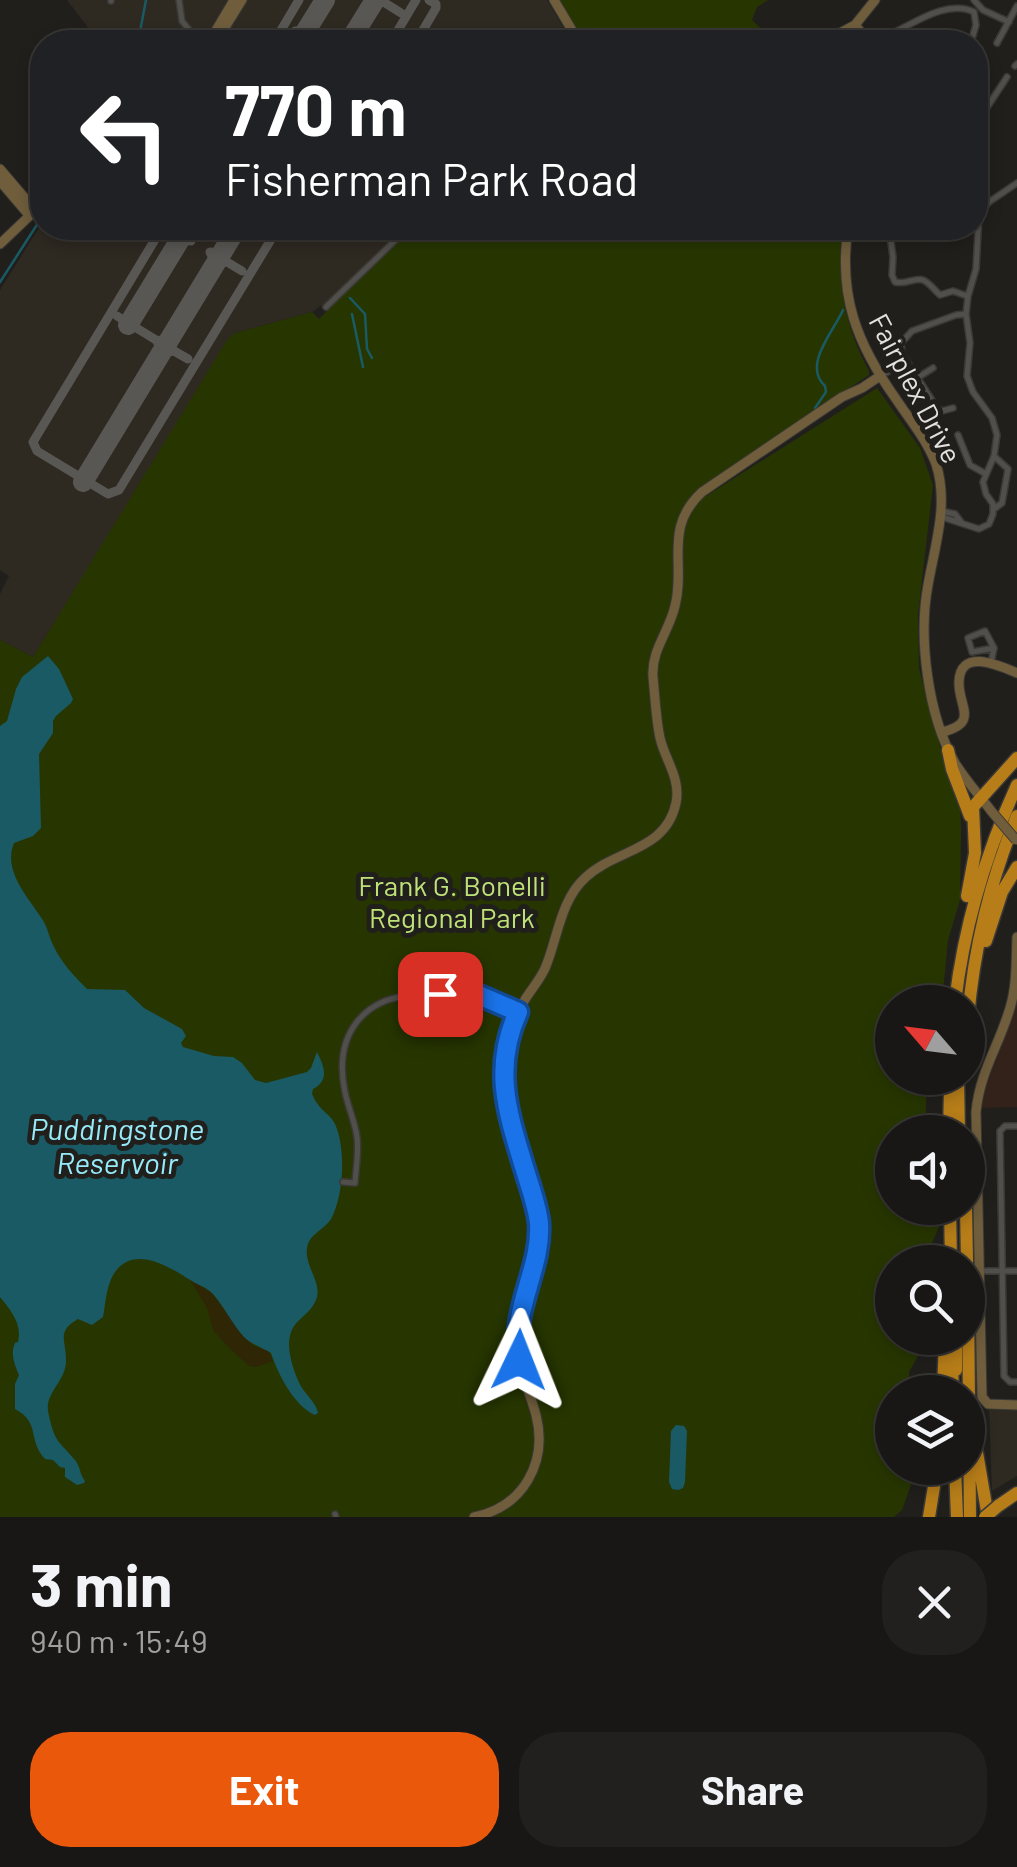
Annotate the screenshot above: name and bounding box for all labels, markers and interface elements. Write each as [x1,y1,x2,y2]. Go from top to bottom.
text: 770 m [225,66,407,150]
icon: left [60,70,190,200]
text: Fisherman Park Road [225,151,638,205]
street label: Fairplex Drive [862,307,970,469]
park label: Frank G. Bonelli Regional Park [358,868,546,934]
pin [398,952,483,1037]
icon: arrive [413,967,468,1022]
north arrow [875,985,985,1095]
map controls [875,985,985,1485]
water label: Puddingstone Reservoir [30,1110,204,1180]
button: sound [875,1115,985,1225]
button: search [875,1245,985,1355]
position arrow [467,1308,571,1412]
button: layers [875,1375,985,1485]
text: 3 min [30,1547,173,1619]
button: close [882,1550,987,1655]
text: 940 m · 15:49 [30,1621,208,1659]
button: Exit [30,1732,499,1847]
button: Share [519,1732,987,1847]

